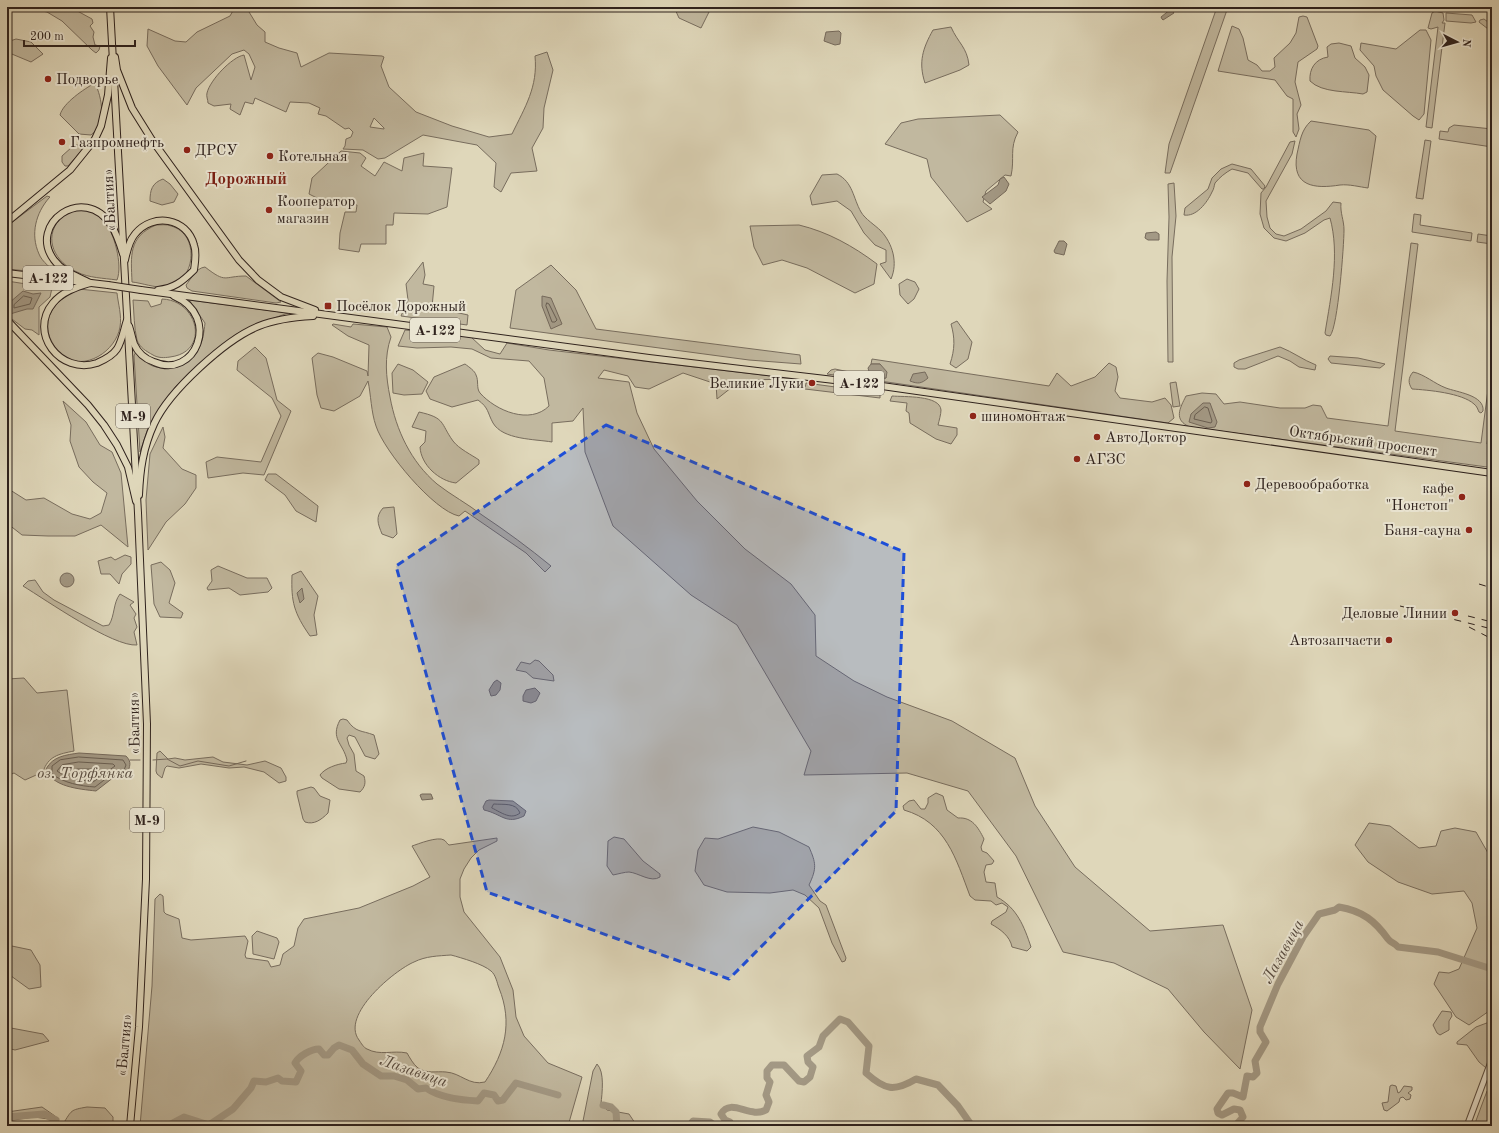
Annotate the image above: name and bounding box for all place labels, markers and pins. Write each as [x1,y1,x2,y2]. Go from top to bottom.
place label: Подворье [56,73,119,88]
marker: Подворье [43,74,53,84]
place label: Газпромнефть [70,136,164,151]
marker: Газпромнефть [57,137,67,147]
place label: ДРСУ [195,144,238,159]
marker: ДРСУ [182,145,192,155]
place label: Котельная [278,150,348,165]
marker: Котельная [265,151,275,161]
place label: Кооператор магазин [277,195,356,227]
marker: Кооператор магазин [264,205,274,215]
place label: Посёлок Дорожный [336,300,466,315]
marker: Посёлок Дорожный [323,301,333,311]
place label: Великие Луки [709,377,804,392]
marker: Великие Луки [807,378,817,388]
place label: шиномонтаж [981,410,1066,425]
marker: шиномонтаж [968,411,978,421]
place label: АвтоДоктор [1105,431,1187,446]
marker: АвтоДоктор [1092,432,1102,442]
place label: АГЗС [1085,453,1126,468]
marker: АГЗС [1072,454,1082,464]
place label: Деревообработка [1255,478,1370,493]
marker: Деревообработка [1242,479,1252,489]
place label: кафе "Нонстоп" [1385,482,1454,514]
marker: кафе "Нонстоп" [1457,492,1467,502]
place label: Баня-сауна [1384,524,1462,539]
marker: Баня-сауна [1464,525,1474,535]
place label: Деловые Линии [1342,607,1447,622]
marker: Деловые Линии [1450,608,1460,618]
place label: Автозапчасти [1289,634,1381,649]
marker: Автозапчасти [1384,635,1394,645]

